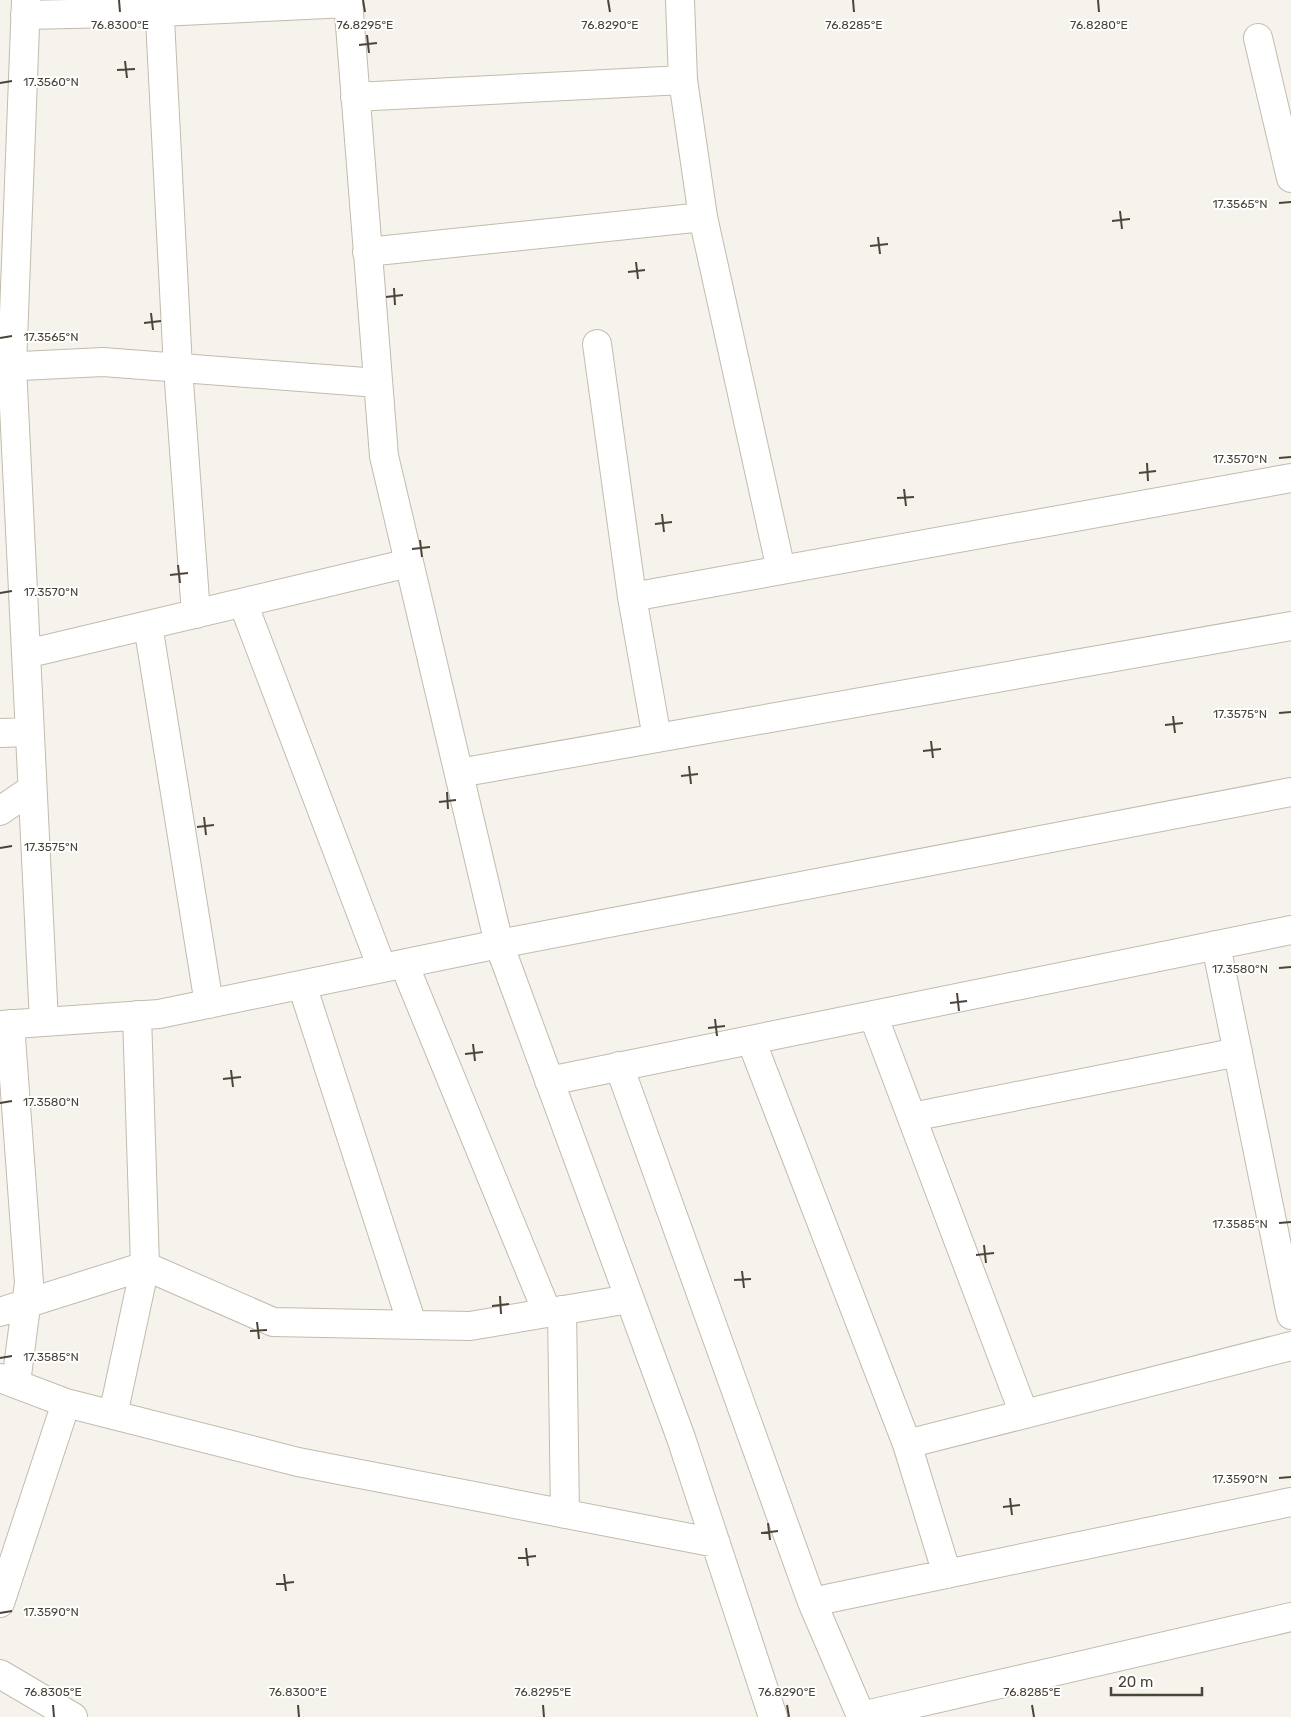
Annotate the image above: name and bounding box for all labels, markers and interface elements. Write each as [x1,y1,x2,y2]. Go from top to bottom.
text: 76.8300°E [91,18,149,32]
text: 76.8295°E [337,18,393,32]
text: 76.8290°E [581,18,639,32]
text: 76.8285°E [825,18,883,32]
text: 76.8280°E [1070,18,1128,32]
text: 17.3560°N [23,75,79,89]
text: 17.3565°N [1212,197,1268,211]
text: 17.3565°N [23,330,79,344]
text: 17.3570°N [1213,452,1267,466]
text: 17.3570°N [24,585,78,599]
text: 17.3575°N [1213,707,1267,721]
text: 17.3575°N [24,840,78,854]
text: 17.3580°N [1212,962,1268,976]
text: 17.3580°N [23,1095,79,1109]
text: 17.3585°N [1212,1217,1268,1231]
text: 17.3585°N [23,1350,79,1364]
text: 17.3590°N [1212,1472,1268,1486]
text: 17.3590°N [23,1605,79,1619]
scale bar [1111,1664,1202,1696]
text: 20 m [1118,1673,1153,1691]
text: 76.8305°E [24,1685,82,1699]
text: 76.8300°E [269,1685,327,1699]
text: 76.8295°E [515,1685,571,1699]
text: 76.8290°E [758,1685,816,1699]
text: 76.8285°E [1003,1685,1061,1699]

